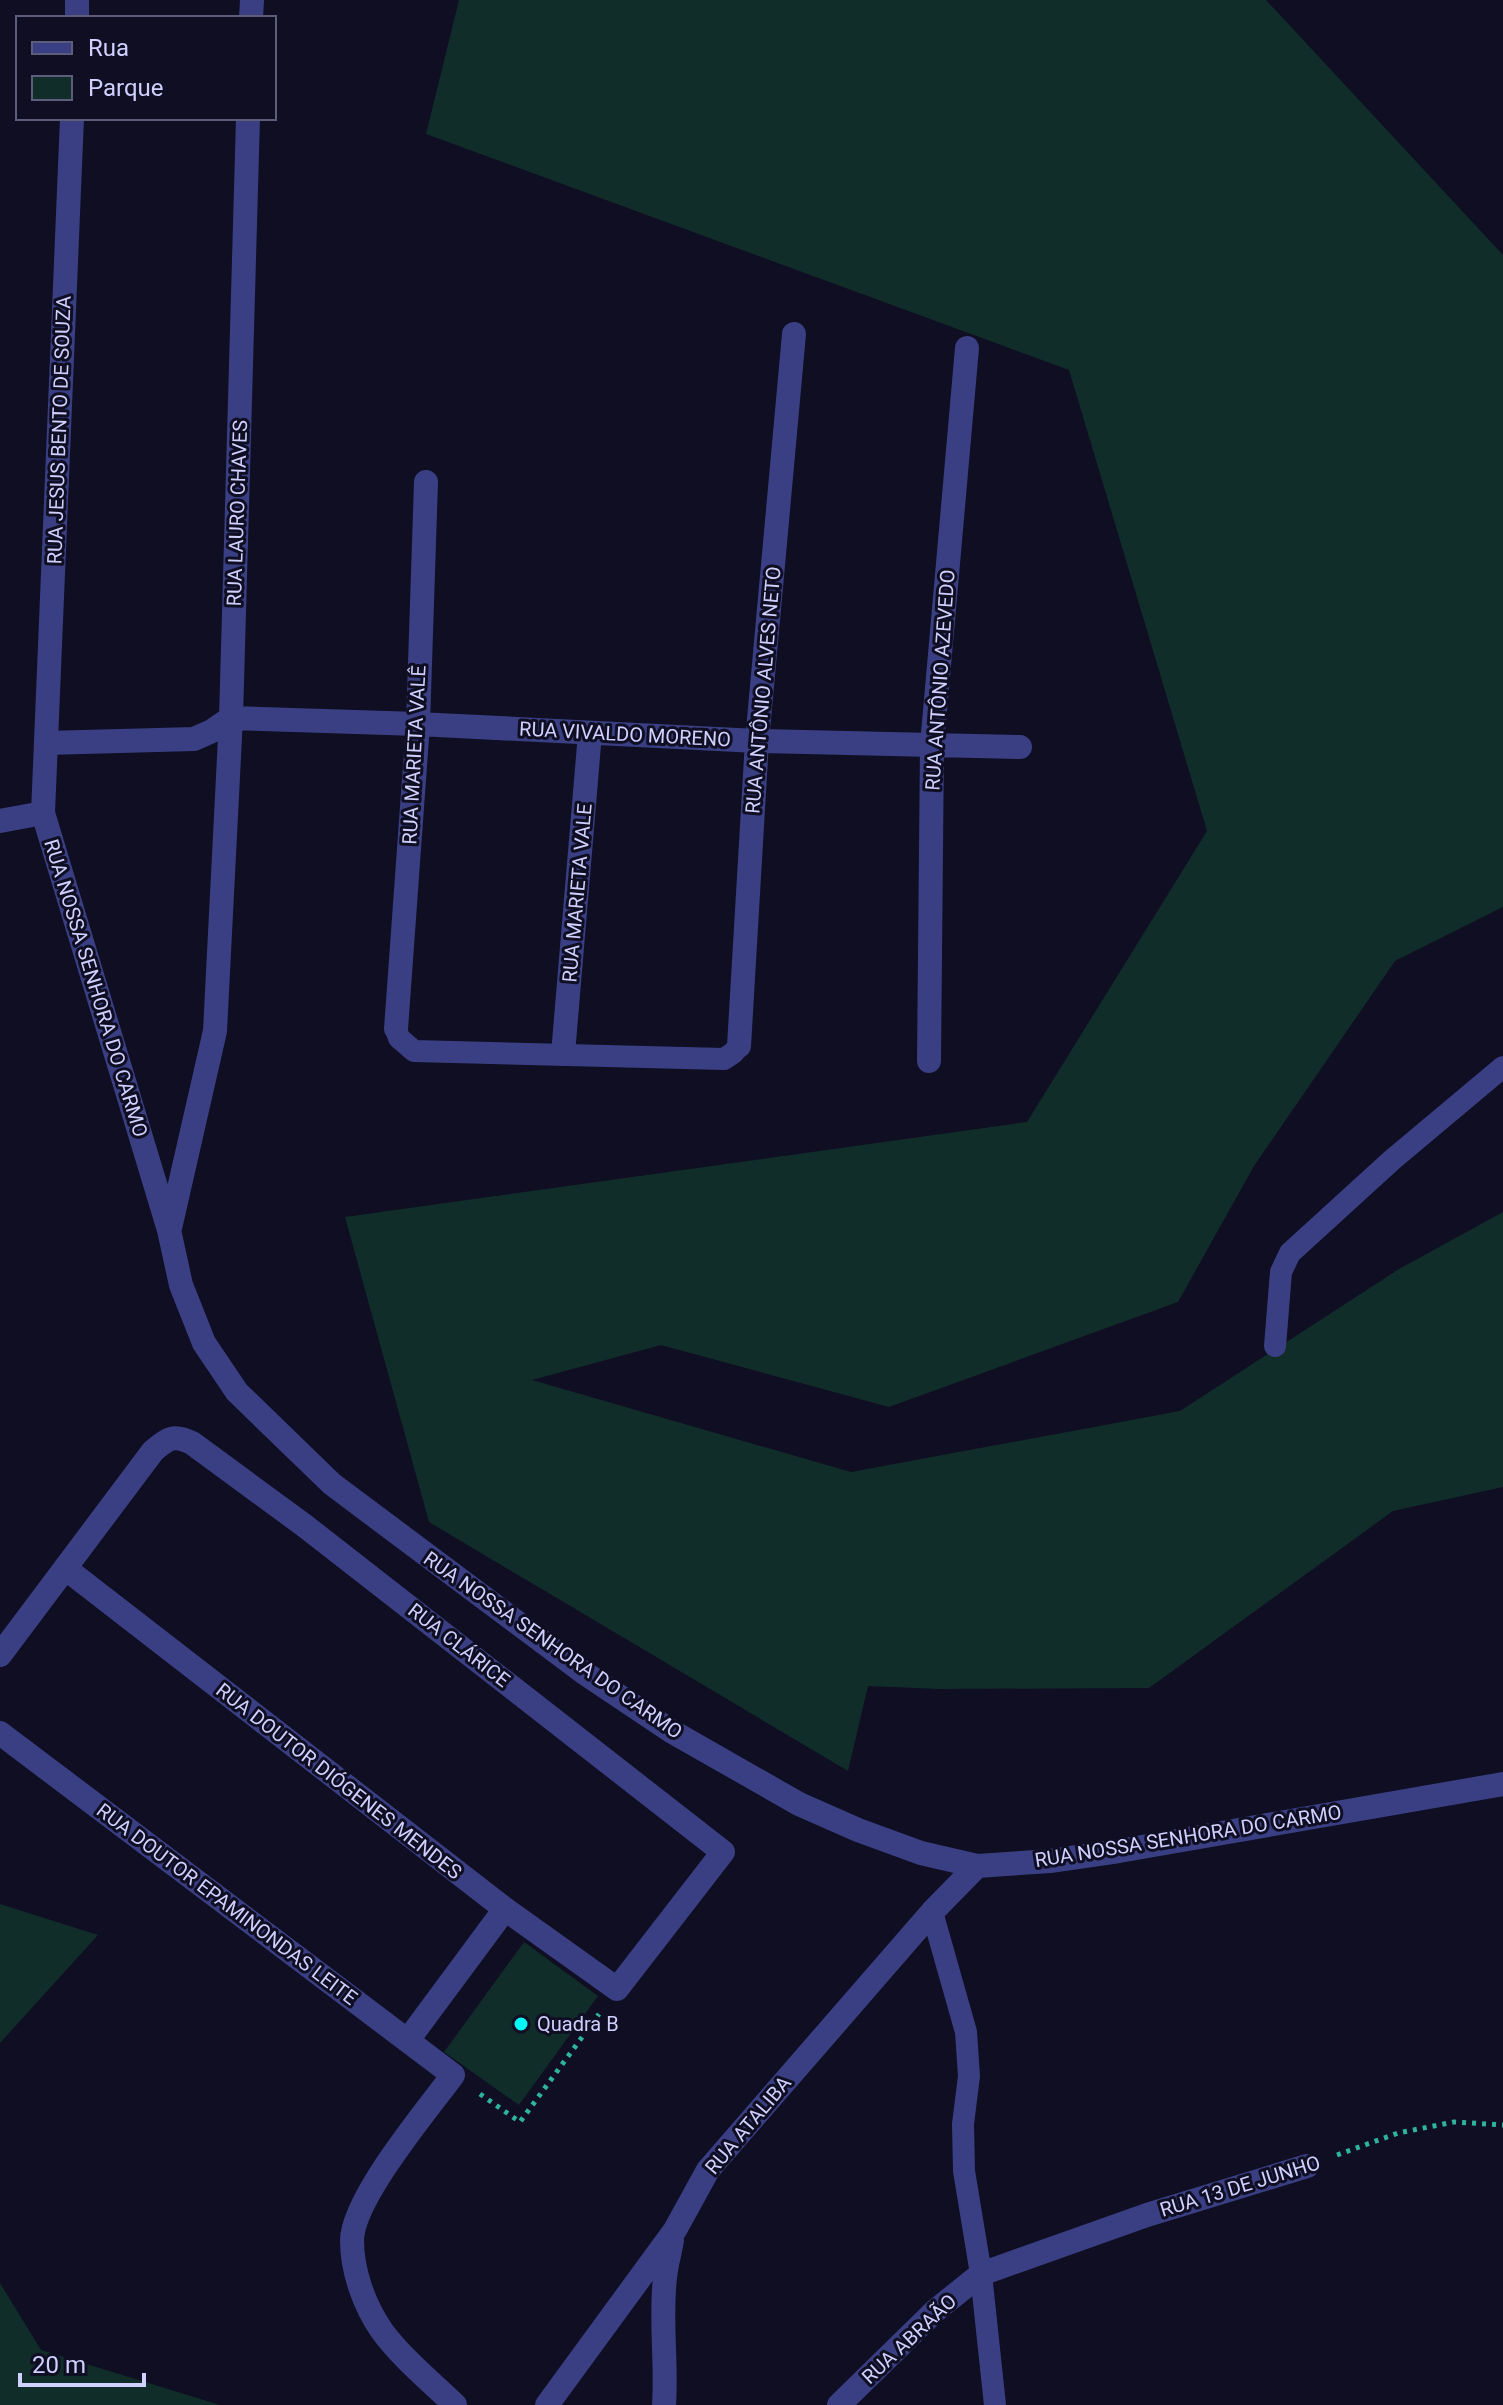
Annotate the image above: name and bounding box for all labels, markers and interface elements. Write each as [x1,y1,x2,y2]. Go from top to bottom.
legend [16,16,276,120]
text: Rua [88,34,129,62]
text: Parque [88,74,164,102]
street label: RUA JESUS BENTO DE SOUZA [42,295,76,565]
street label: RUA LAURO CHAVES [222,419,252,607]
street label: RUA ANTÔNIO ALVES NETO [740,565,786,815]
street label: RUA ANTÔNIO AZEVEDO [920,569,960,791]
street label: RUA MARIETA VALÊ [397,665,431,845]
street label: RUA VIVALDO MORENO [519,716,731,752]
street label: RUA MARIETA VALE [557,803,597,983]
street label: RUA NOSSA SENHORA DO CARMO [39,836,153,1140]
street label: RUA NOSSA SENHORA DO CARMO [419,1546,687,1744]
street label: RUA CLÁRICE [403,1598,515,1692]
street label: RUA DOUTOR DIÓGENES MENDES [211,1678,467,1884]
street label: RUA DOUTOR EPAMINONDAS LEITE [92,1798,362,2010]
street label: RUA NOSSA SENHORA DO CARMO [1033,1800,1343,1872]
place label: Quadra B [537,2012,619,2036]
marker: Quadra B [512,2015,530,2033]
street label: RUA ATALIBA [700,2071,796,2179]
street label: RUA 13 DE JUNHO [1157,2150,1323,2222]
street label: RUA ABRAÃO [857,2289,961,2389]
scale bar [20,2337,144,2387]
text: 20 m [32,2351,86,2379]

